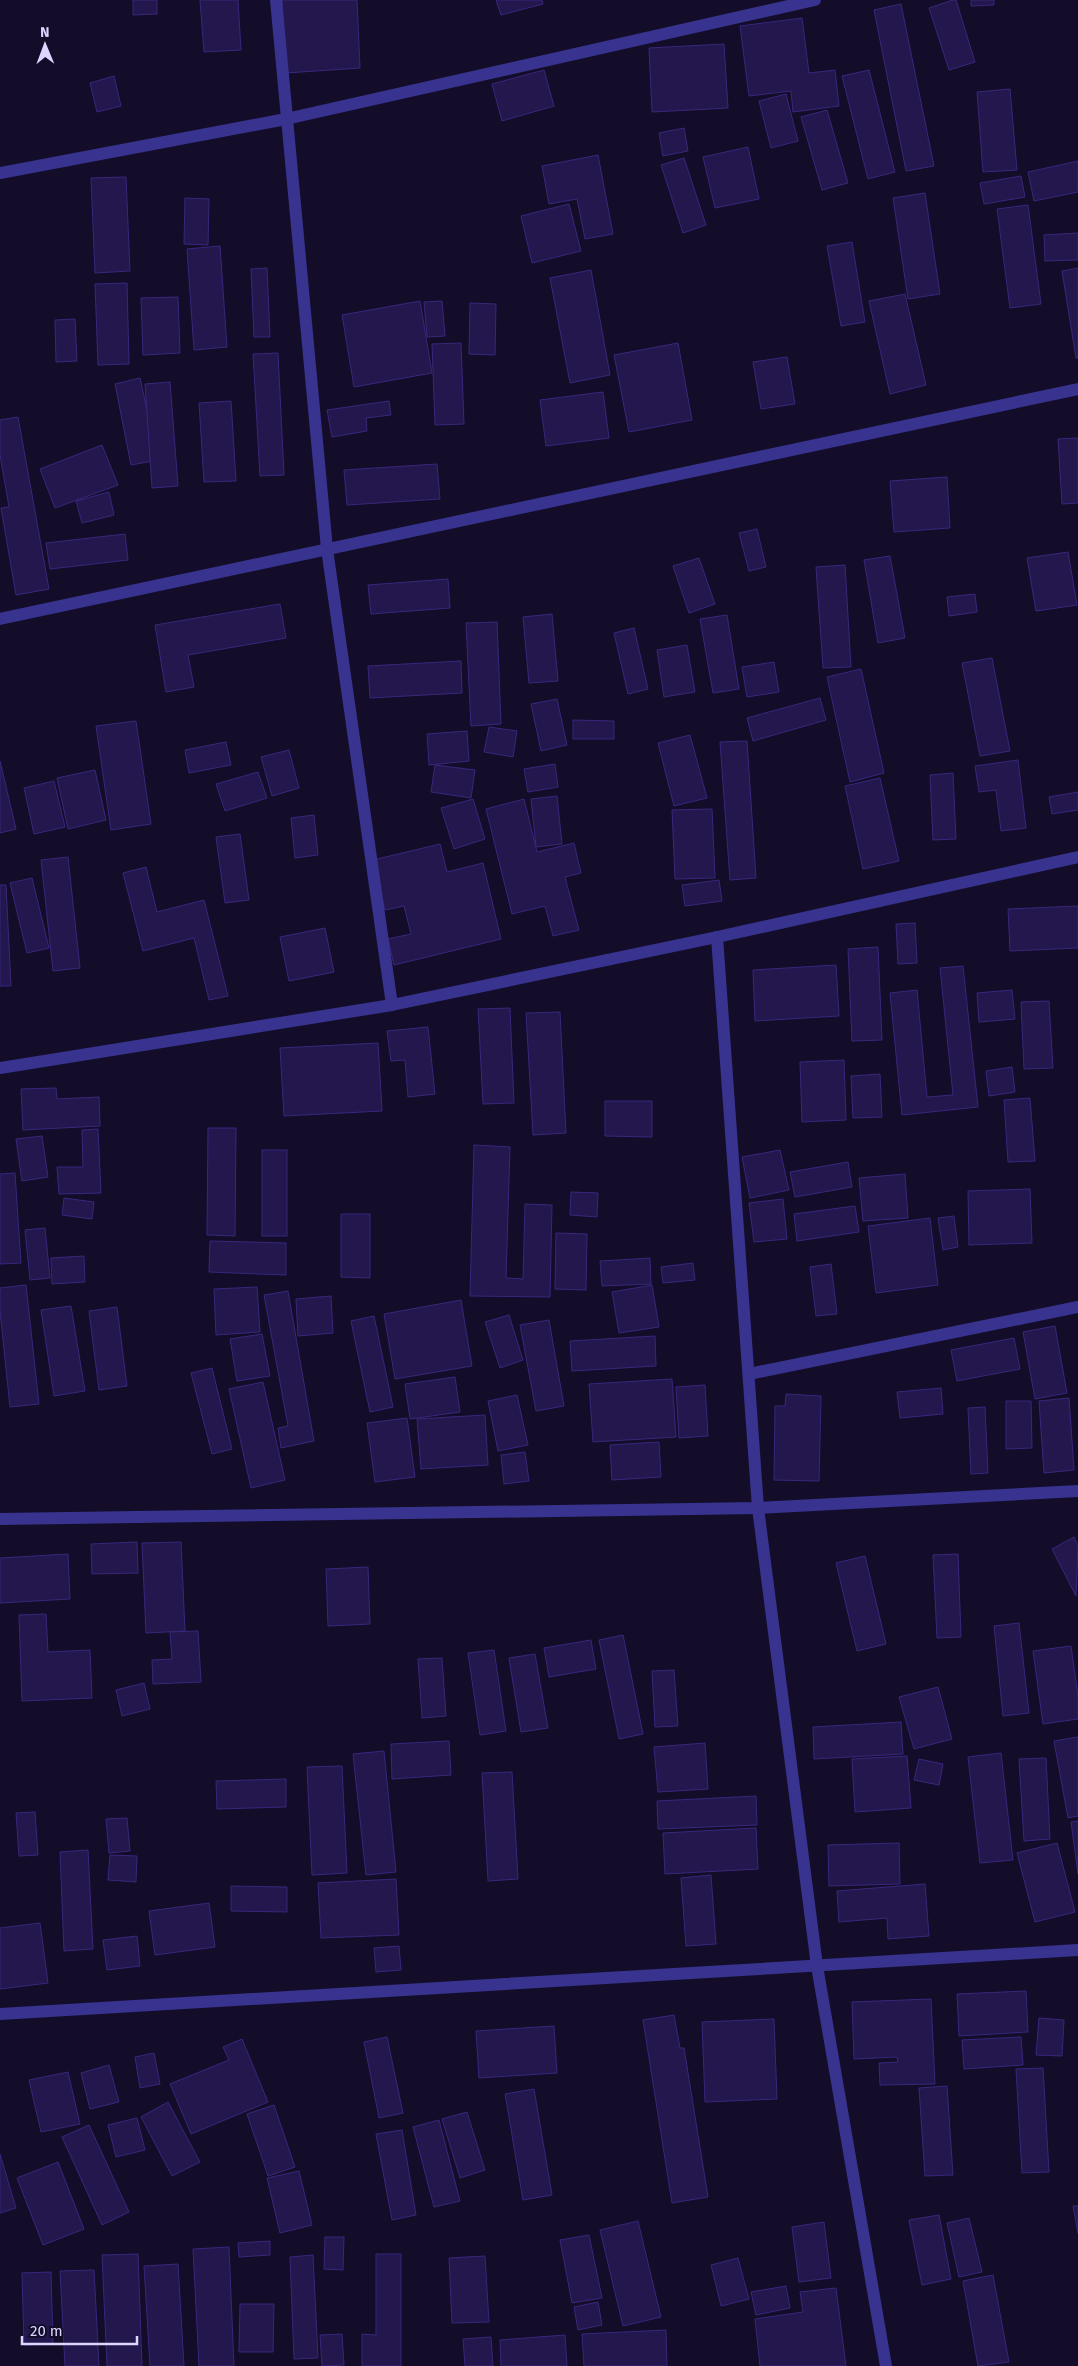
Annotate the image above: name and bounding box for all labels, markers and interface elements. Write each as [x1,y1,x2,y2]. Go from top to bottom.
north arrow [20,20,70,70]
text: N [40,24,50,41]
scale bar [22,2314,138,2346]
text: 20 m [30,2322,63,2340]

